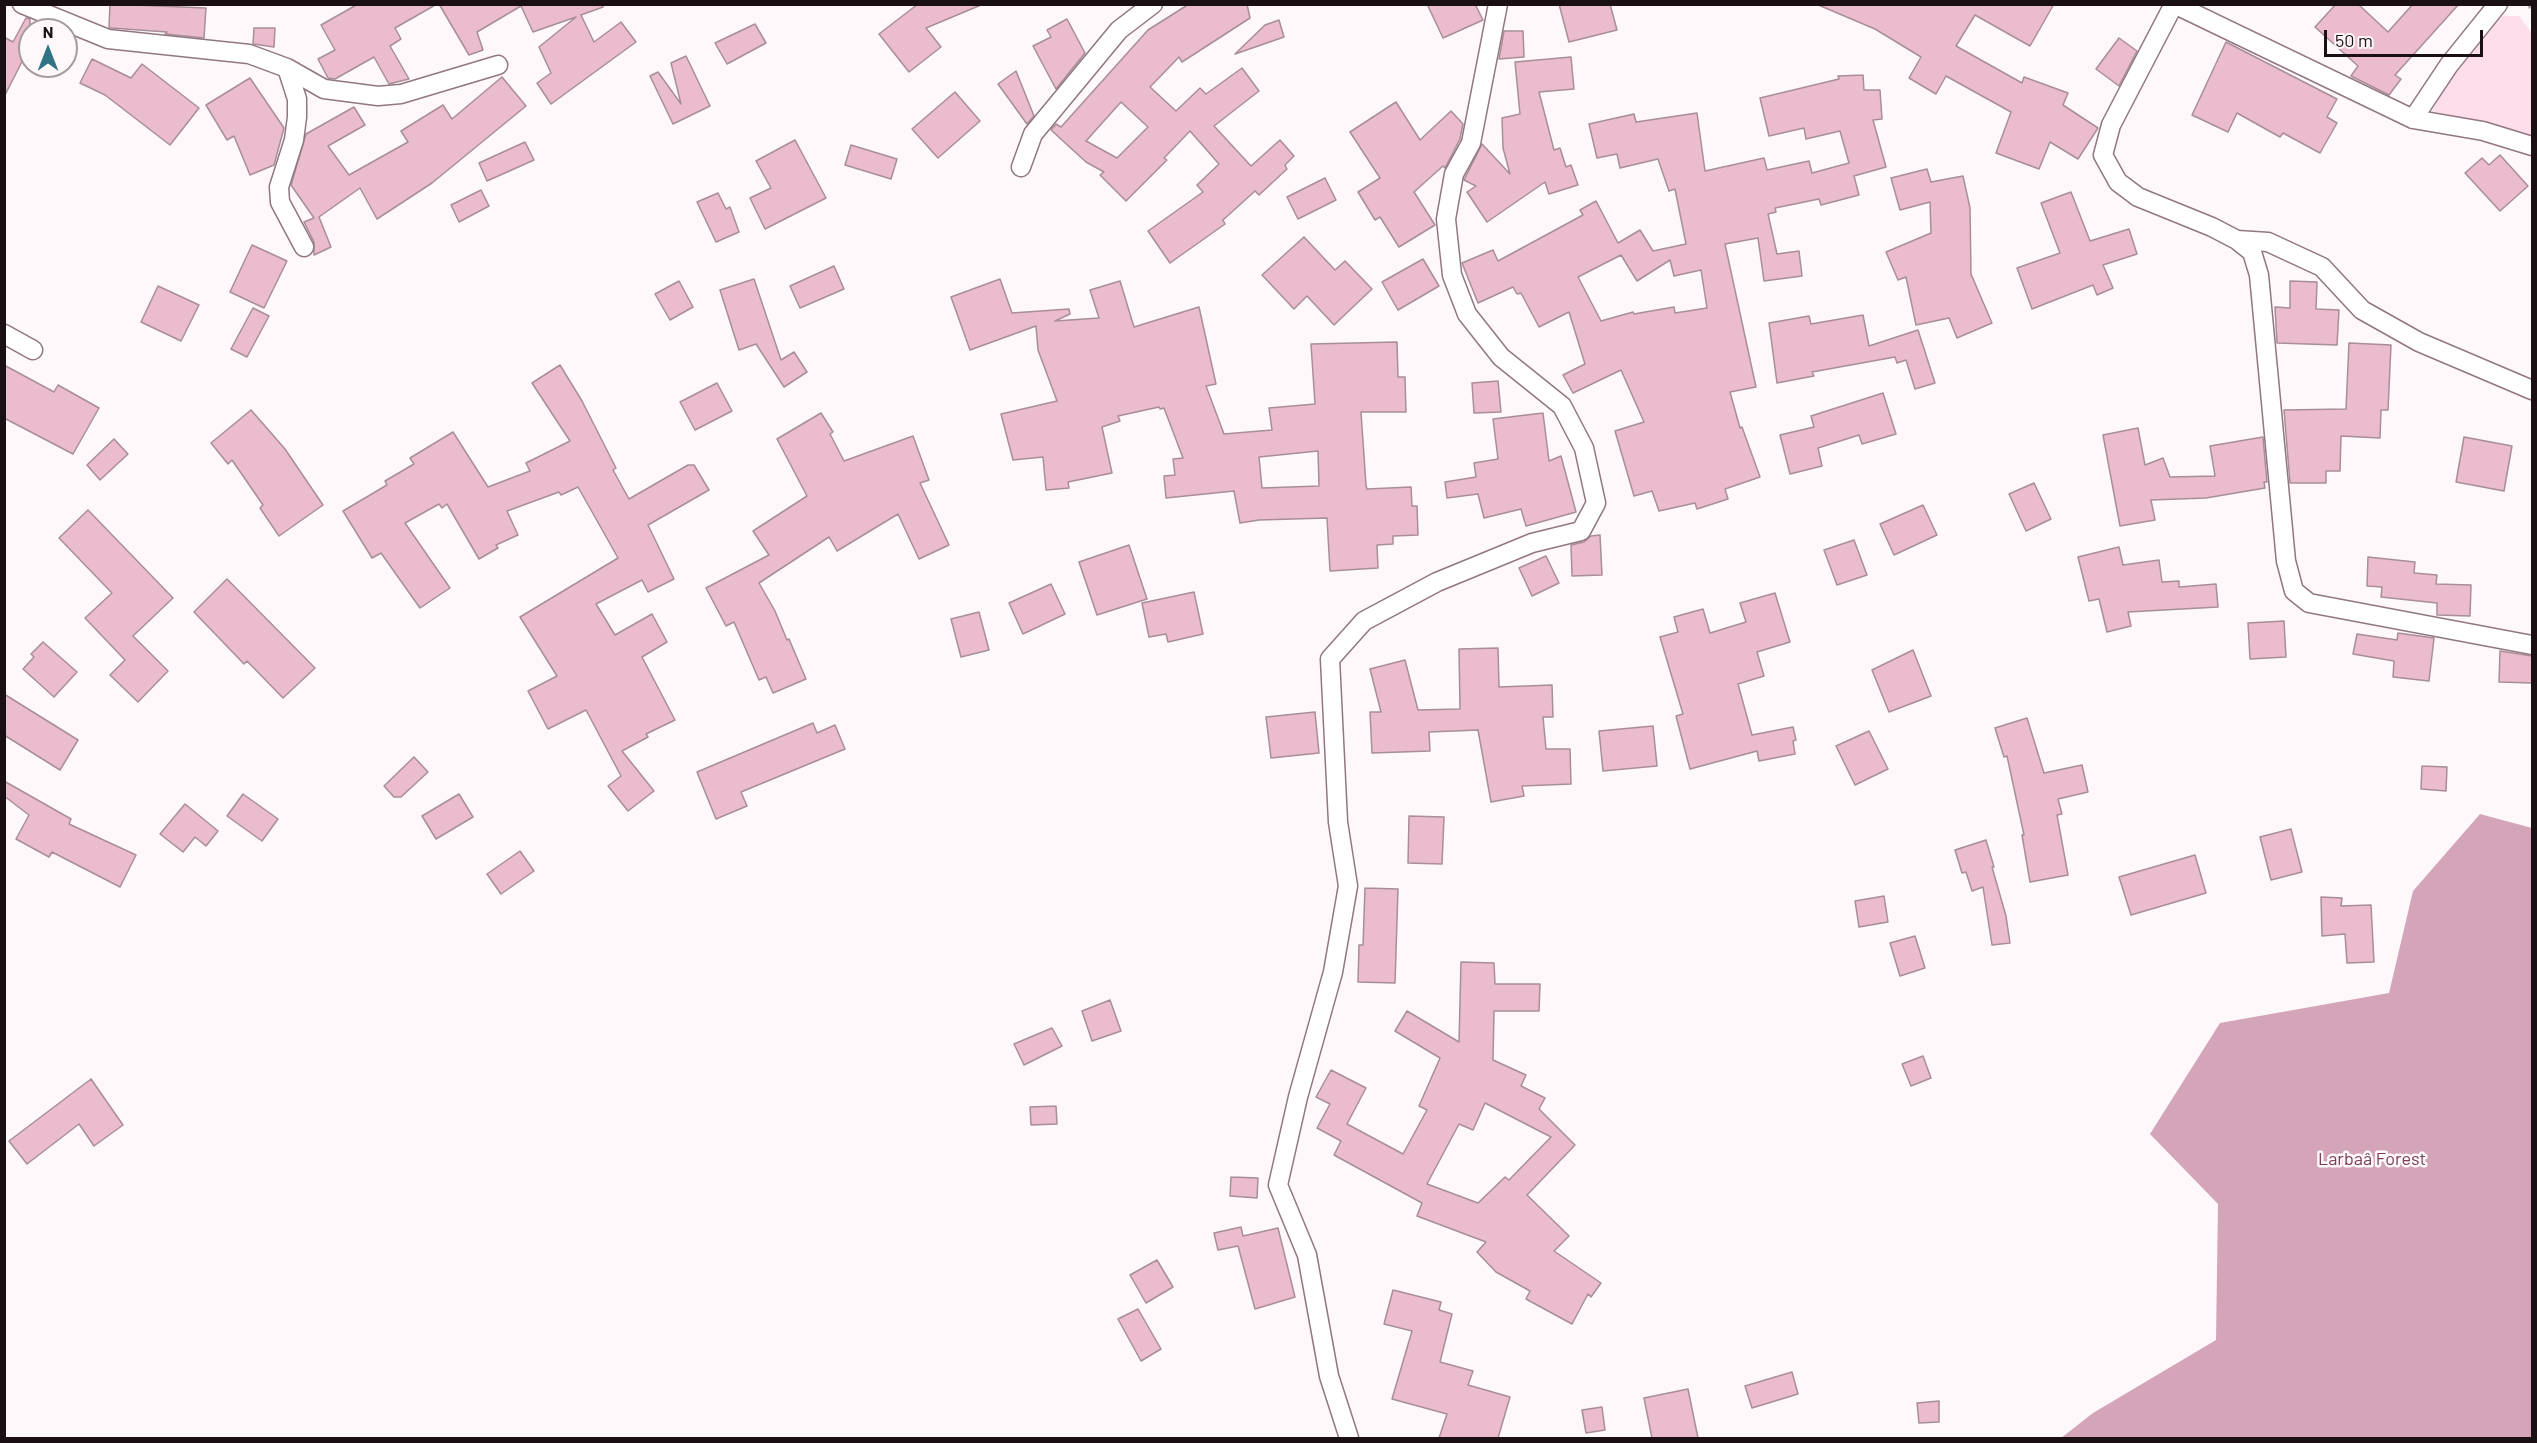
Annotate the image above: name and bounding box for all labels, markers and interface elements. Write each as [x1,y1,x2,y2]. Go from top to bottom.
north arrow [18,18,78,78]
scale bar [2327,18,2486,56]
text: N [43,22,53,41]
text: 50 m [2335,29,2373,51]
park label: Larbaâ Forest [2318,1148,2426,1170]

